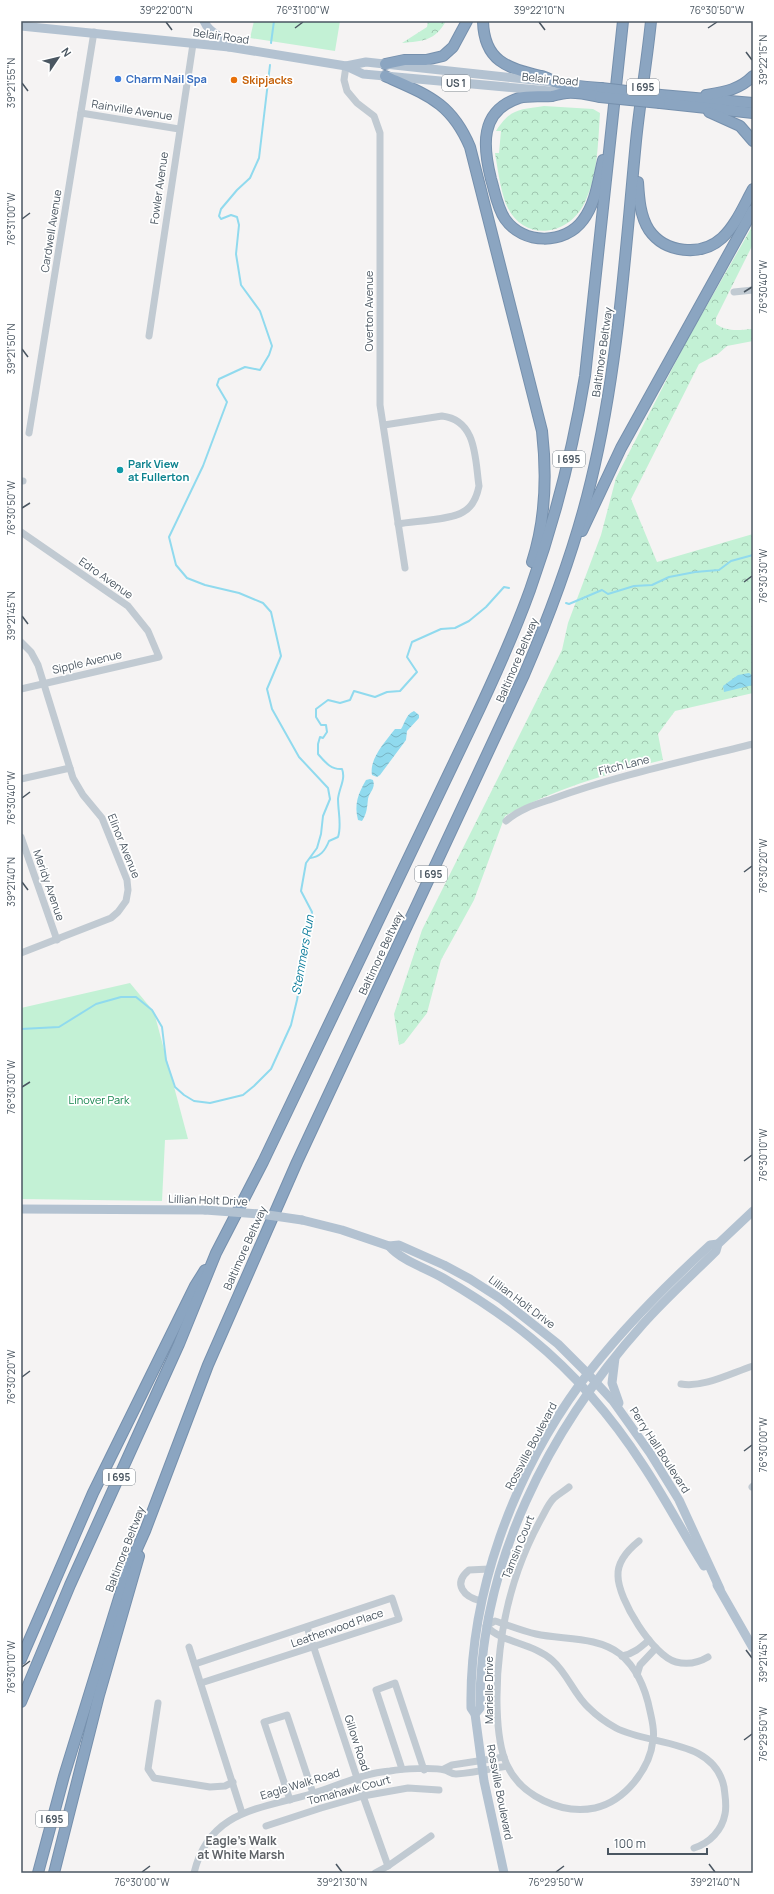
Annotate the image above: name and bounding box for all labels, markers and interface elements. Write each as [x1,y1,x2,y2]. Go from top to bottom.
text: 39°22'00"N [140,3,193,17]
text: 76°31'00"W [277,3,330,17]
text: 39°22'10"N [514,3,564,17]
text: 76°30'50"W [690,3,745,17]
street label: Belair Road [192,24,250,47]
text: 39°22'15"N [756,35,770,85]
north arrow [38,38,78,78]
text: N [58,44,75,60]
text: 39°21'55"N [4,58,18,108]
street label: Belair Road [521,69,579,88]
place label: Charm Nail Spa [126,71,207,86]
place label: Skipjacks [242,72,293,87]
marker: Charm Nail Spa [113,74,123,84]
marker: Skipjacks [229,75,239,85]
road number: US 1 [442,75,470,91]
road number: I 695 [627,79,659,95]
street label: Rainville Avenue [91,96,174,123]
street label: Fowler Avenue [146,150,171,225]
street label: Cardwell Avenue [37,188,65,274]
text: 76°31'00"W [4,192,18,245]
text: 76°30'40"W [756,260,770,314]
street label: Overton Avenue [361,270,376,351]
street label: Baltimore Beltway [588,306,615,398]
text: 39°21'50"N [4,324,18,374]
road number: I 695 [553,451,585,467]
place label: Park View at Fullerton [128,456,189,484]
marker: Park View at Fullerton [115,465,125,475]
text: 76°30'50"W [4,480,18,535]
text: 76°30'30"W [756,548,770,603]
street label: Edro Avenue [76,553,137,602]
text: 39°21'45"N [4,591,18,641]
street label: Baltimore Beltway [492,615,541,704]
street label: Sipple Avenue [50,646,124,677]
street label: Fitch Lane [597,751,651,778]
text: 76°30'40"W [4,771,18,825]
street label: Elinor Avenue [105,811,144,881]
text: 76°30'20"W [756,838,770,893]
street label: Meridy Avenue [30,847,69,923]
text: 39°21'40"N [4,857,18,907]
road number: I 695 [415,866,447,882]
street label: Baltimore Beltway [355,908,407,997]
water label: Stemmers Run [287,913,318,996]
text: 76°30'30"W [4,1059,18,1114]
park label: Linover Park [69,1092,130,1107]
text: 76°30'10"W [756,1128,770,1181]
street label: Lillian Holt Drive [168,1191,249,1208]
street label: Baltimore Beltway [219,1203,270,1292]
street label: Lillian Holt Drive [486,1272,559,1332]
text: 76°30'20"W [4,1349,18,1404]
street label: Rossville Boulevard [501,1399,560,1492]
street label: Perry Hall Boulevard [627,1404,694,1496]
text: 76°30'00"W [756,1417,770,1472]
road number: I 695 [103,1469,135,1485]
street label: Baltimore Beltway [101,1504,148,1594]
street label: Tamsin Court [498,1513,537,1581]
street label: Leatherwood Place [289,1604,386,1650]
text: 39°21'45"N [756,1633,770,1683]
text: 76°30'10"W [4,1640,18,1693]
street label: Marielle Drive [481,1656,496,1724]
text: 76°29'50"W [756,1706,770,1761]
street label: Gillow Road [341,1713,374,1773]
street label: Rossville Boulevard [484,1743,517,1841]
street label: Eagle Walk Road [258,1764,341,1803]
street label: Tomahawk Court [306,1771,392,1808]
road number: I 695 [36,1811,68,1827]
scale bar [608,1830,707,1856]
district label: Eagle's Walk at White Marsh [197,1832,285,1863]
text: 100 m [614,1835,646,1852]
text: 76°30'00"W [115,1875,170,1889]
text: 39°21'30"N [317,1875,367,1889]
text: 76°29'50"W [529,1875,584,1889]
text: 39°21'40"N [690,1875,740,1889]

